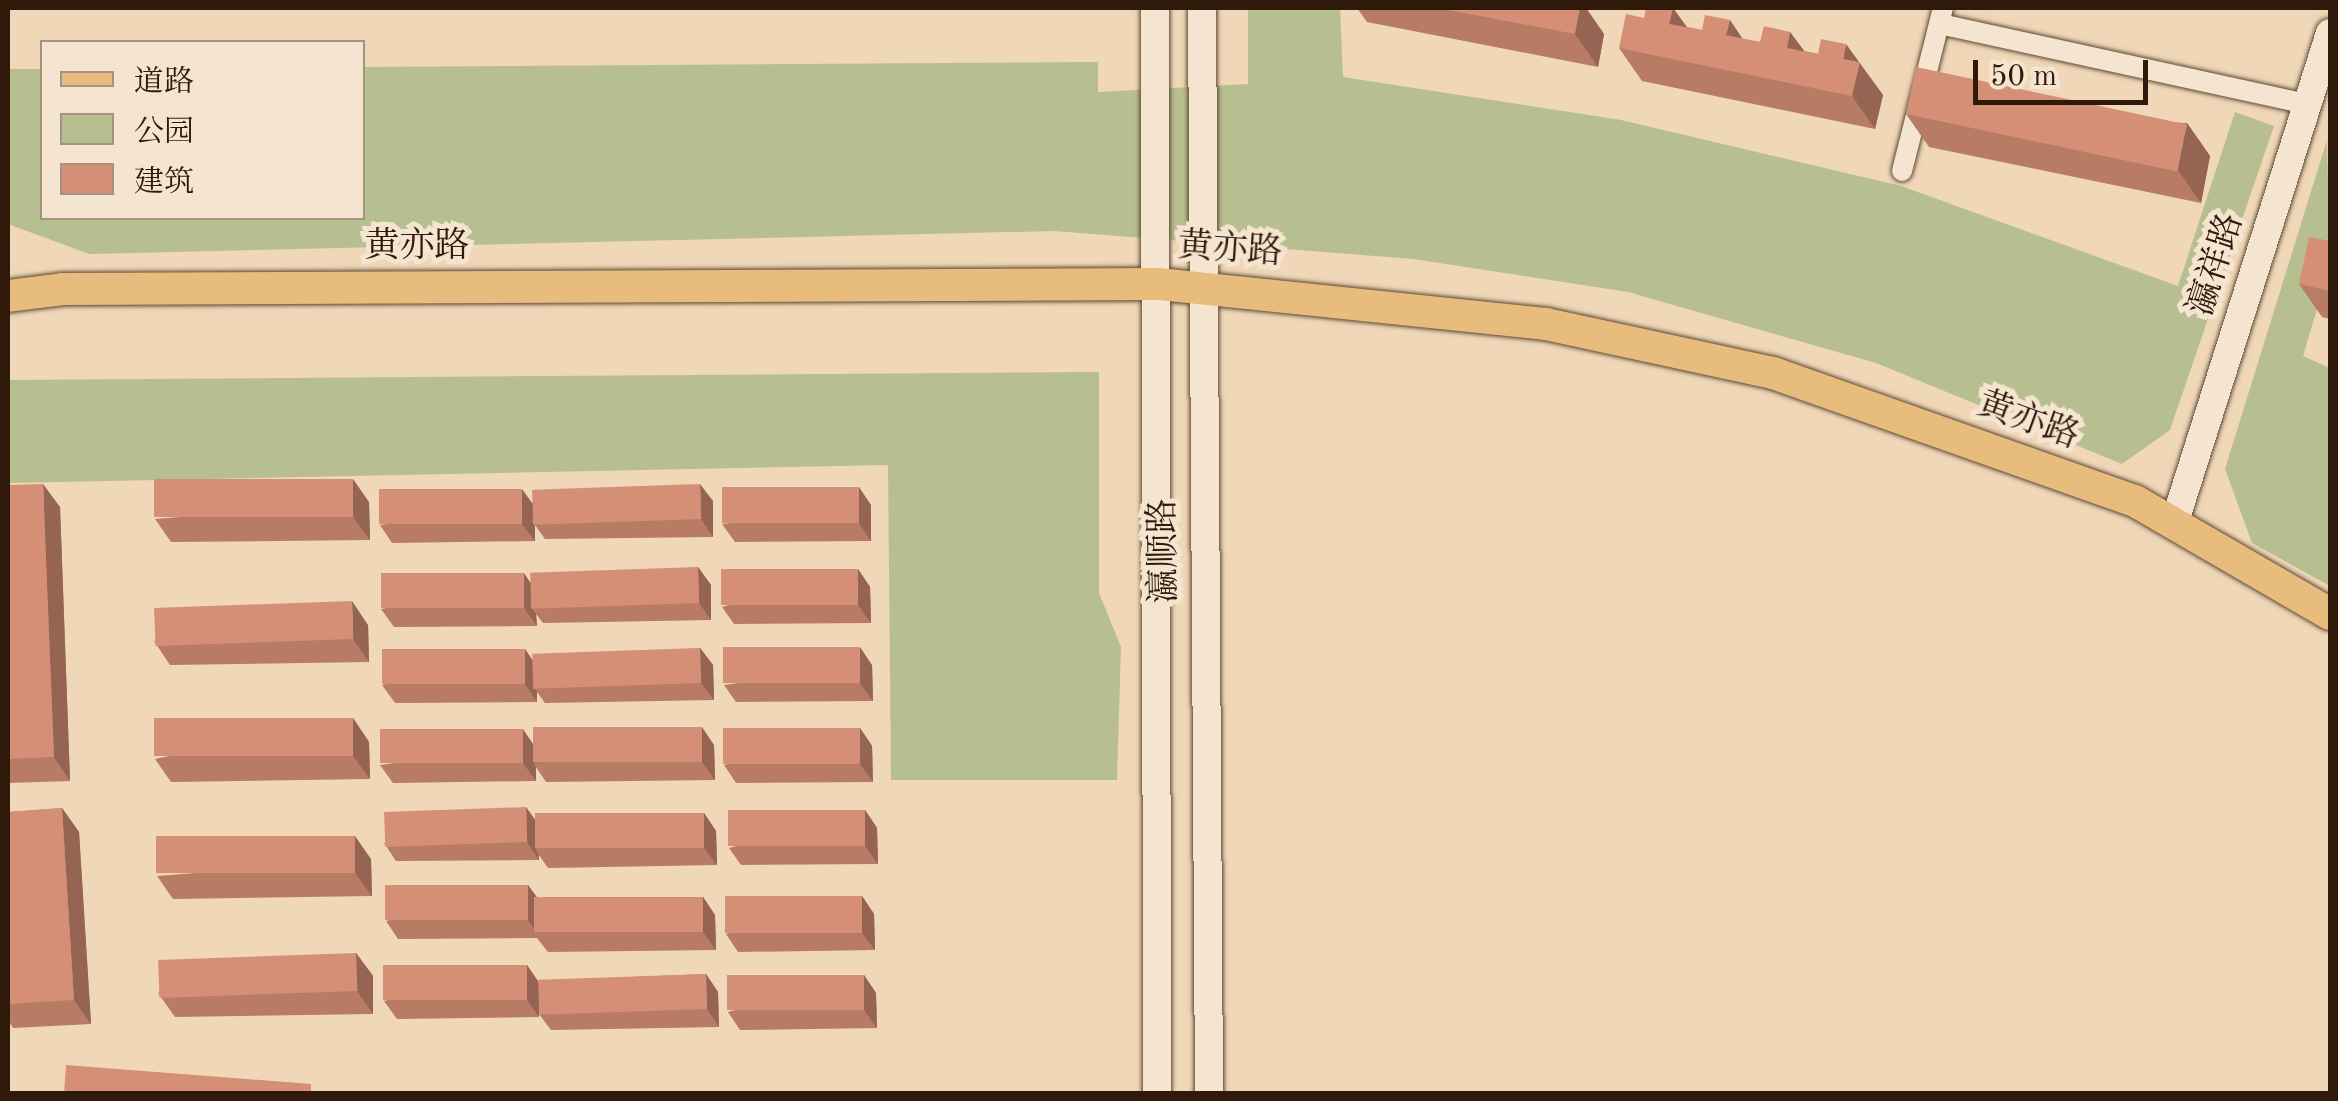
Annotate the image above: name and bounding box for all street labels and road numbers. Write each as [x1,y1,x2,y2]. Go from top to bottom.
street label: 瀛祥路 [2181,209,2253,321]
street label: 黄亦路 [1176,225,1284,275]
street label: 黄亦路 [365,226,469,268]
street label: 黄亦路 [1971,383,2085,459]
street label: 瀛顺路 [1143,498,1187,604]

